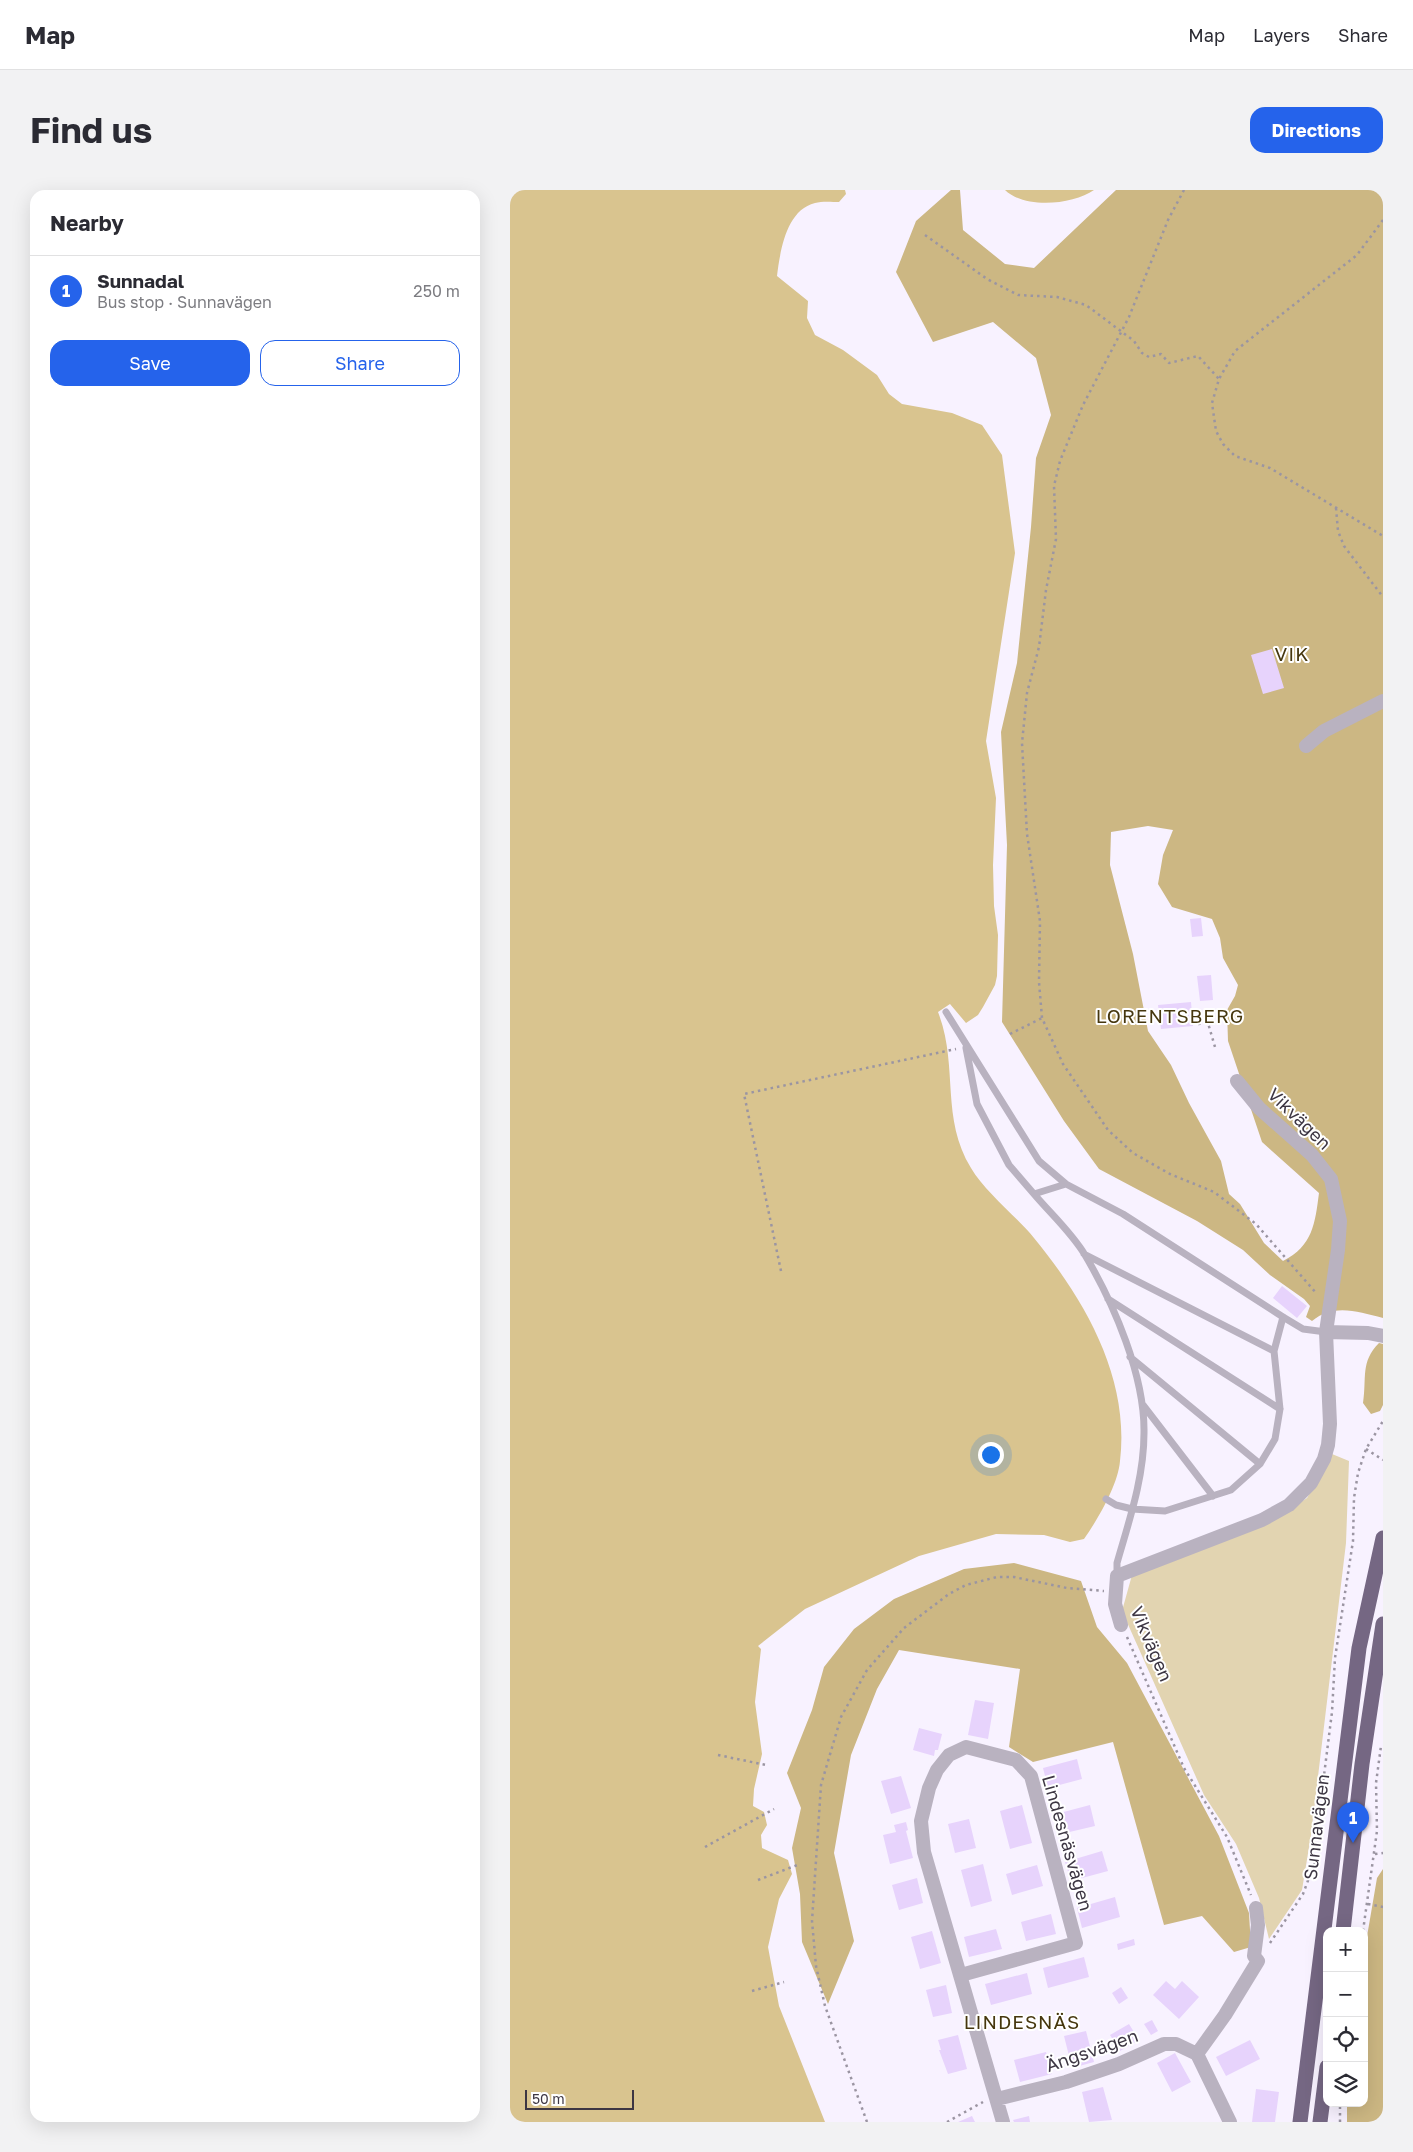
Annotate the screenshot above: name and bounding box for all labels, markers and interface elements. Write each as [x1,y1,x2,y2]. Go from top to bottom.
text: Map [25,20,75,49]
text: Map [1188,24,1225,46]
text: Layers [1253,24,1310,46]
text: Share [1338,24,1388,46]
button: Directions [1250,107,1383,153]
text: Find us [30,109,152,151]
text: Nearby [50,210,124,236]
text: Sunnadal [97,269,184,292]
text: 1 [62,281,70,301]
text: 250 m [413,281,460,301]
text: Bus stop · Sunnavägen [97,292,272,312]
button: Save [50,340,250,386]
button: Share [260,340,460,386]
district label: VIK [1275,642,1309,665]
district label: LORENTSBERG [1096,1004,1244,1027]
street label: Vikvägen [1263,1083,1336,1154]
your location [978,1442,1004,1468]
street label: Vikvägen [1126,1603,1178,1685]
street label: Lindesnäsvägen [1038,1772,1098,1913]
street label: Sunnavägen [1299,1773,1333,1881]
pin: 1 [1337,1802,1369,1843]
map controls [1323,1927,1368,2107]
button: + [1323,1927,1368,1972]
button: − [1323,1972,1368,2017]
district label: LINDESNÄS [964,2010,1080,2033]
button: locate [1323,2017,1368,2062]
street label: Ängsvägen [1043,2024,1141,2076]
button: layers [1323,2062,1368,2107]
scale bar [525,2087,634,2110]
text: 50 m [532,2090,565,2107]

